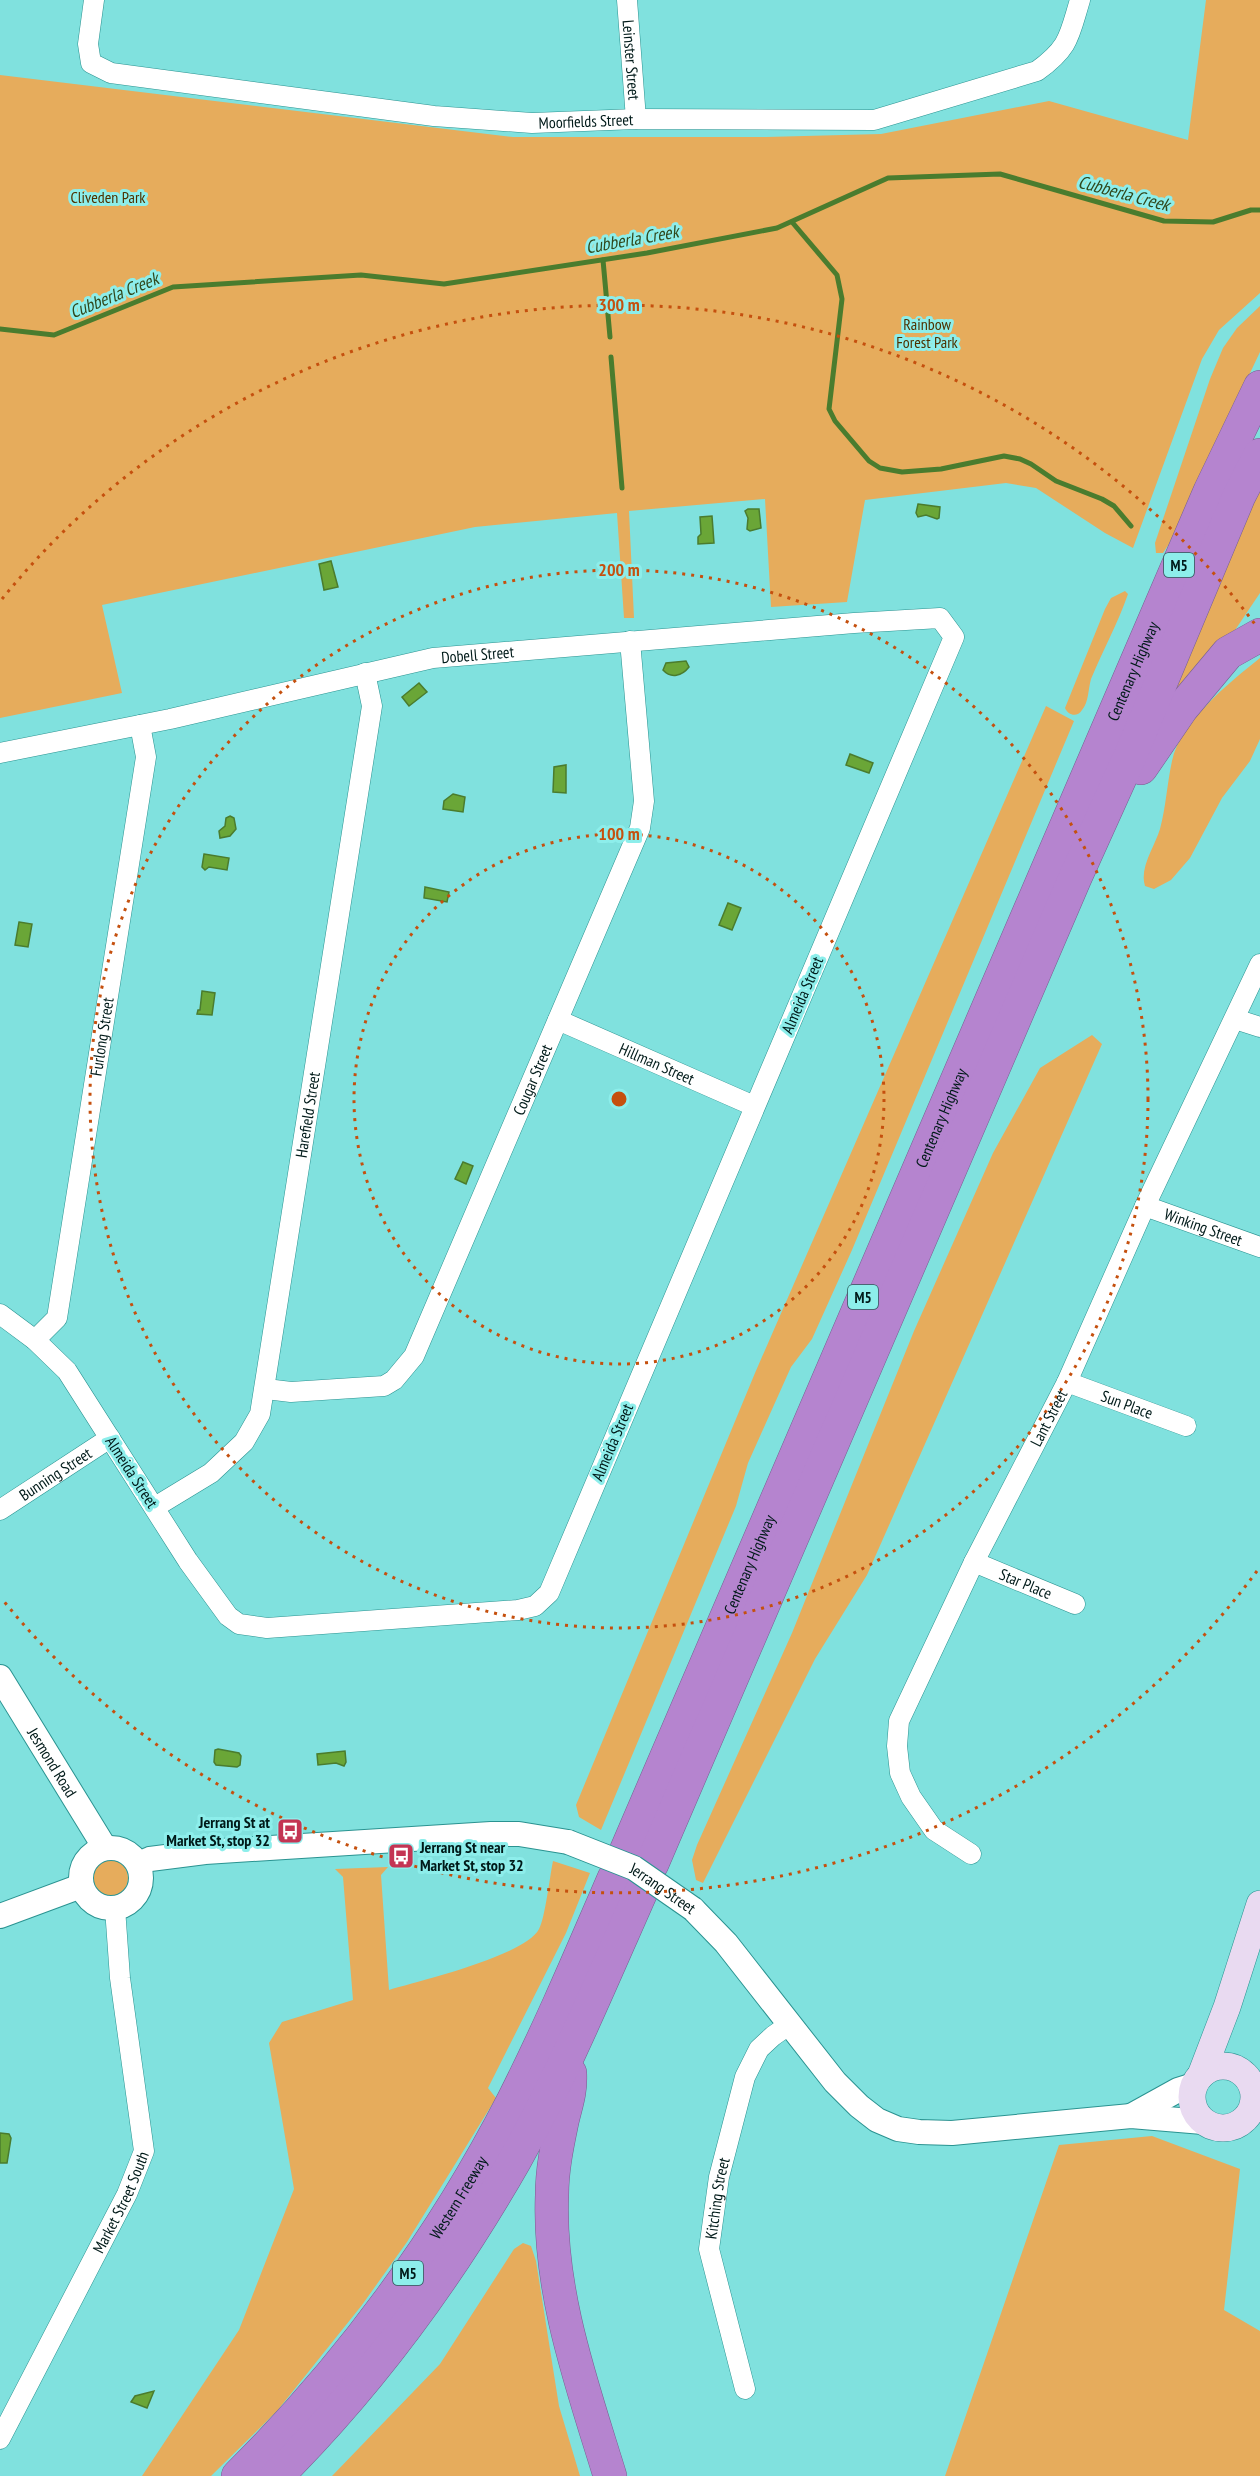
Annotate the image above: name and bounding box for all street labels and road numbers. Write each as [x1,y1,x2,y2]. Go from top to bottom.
street label: Leinster Street [619,19,645,101]
street label: Moorfields Street [538,109,634,133]
road number: M5 [1164,553,1194,577]
street label: Centenary Highway [1103,618,1163,724]
street label: Dobell Street [440,641,515,667]
street label: Almeida Street [777,953,827,1036]
street label: Furlong Street [86,995,118,1077]
street label: Hillman Street [616,1038,698,1089]
street label: Cougar Street [508,1041,557,1118]
street label: Centenary Highway [911,1065,971,1170]
street label: Harefield Street [291,1070,324,1159]
street label: Winking Street [1162,1204,1246,1250]
road number: M5 [848,1285,878,1309]
street label: Lant Street [1026,1386,1072,1449]
street label: Sun Place [1098,1386,1156,1423]
street label: Almeida Street [587,1400,637,1483]
street label: Almeida Street [101,1432,163,1512]
street label: Bunning Street [15,1443,96,1505]
street label: Centenary Highway [719,1512,779,1617]
street label: Star Place [997,1564,1055,1603]
street label: Jesmond Road [23,1723,81,1801]
street label: Jerrang Street [627,1857,700,1918]
street label: Market Street South [88,2148,153,2256]
street label: Western Freeway [425,2152,491,2243]
street label: Kitching Street [701,2155,734,2240]
road number: M5 [393,2261,423,2285]

